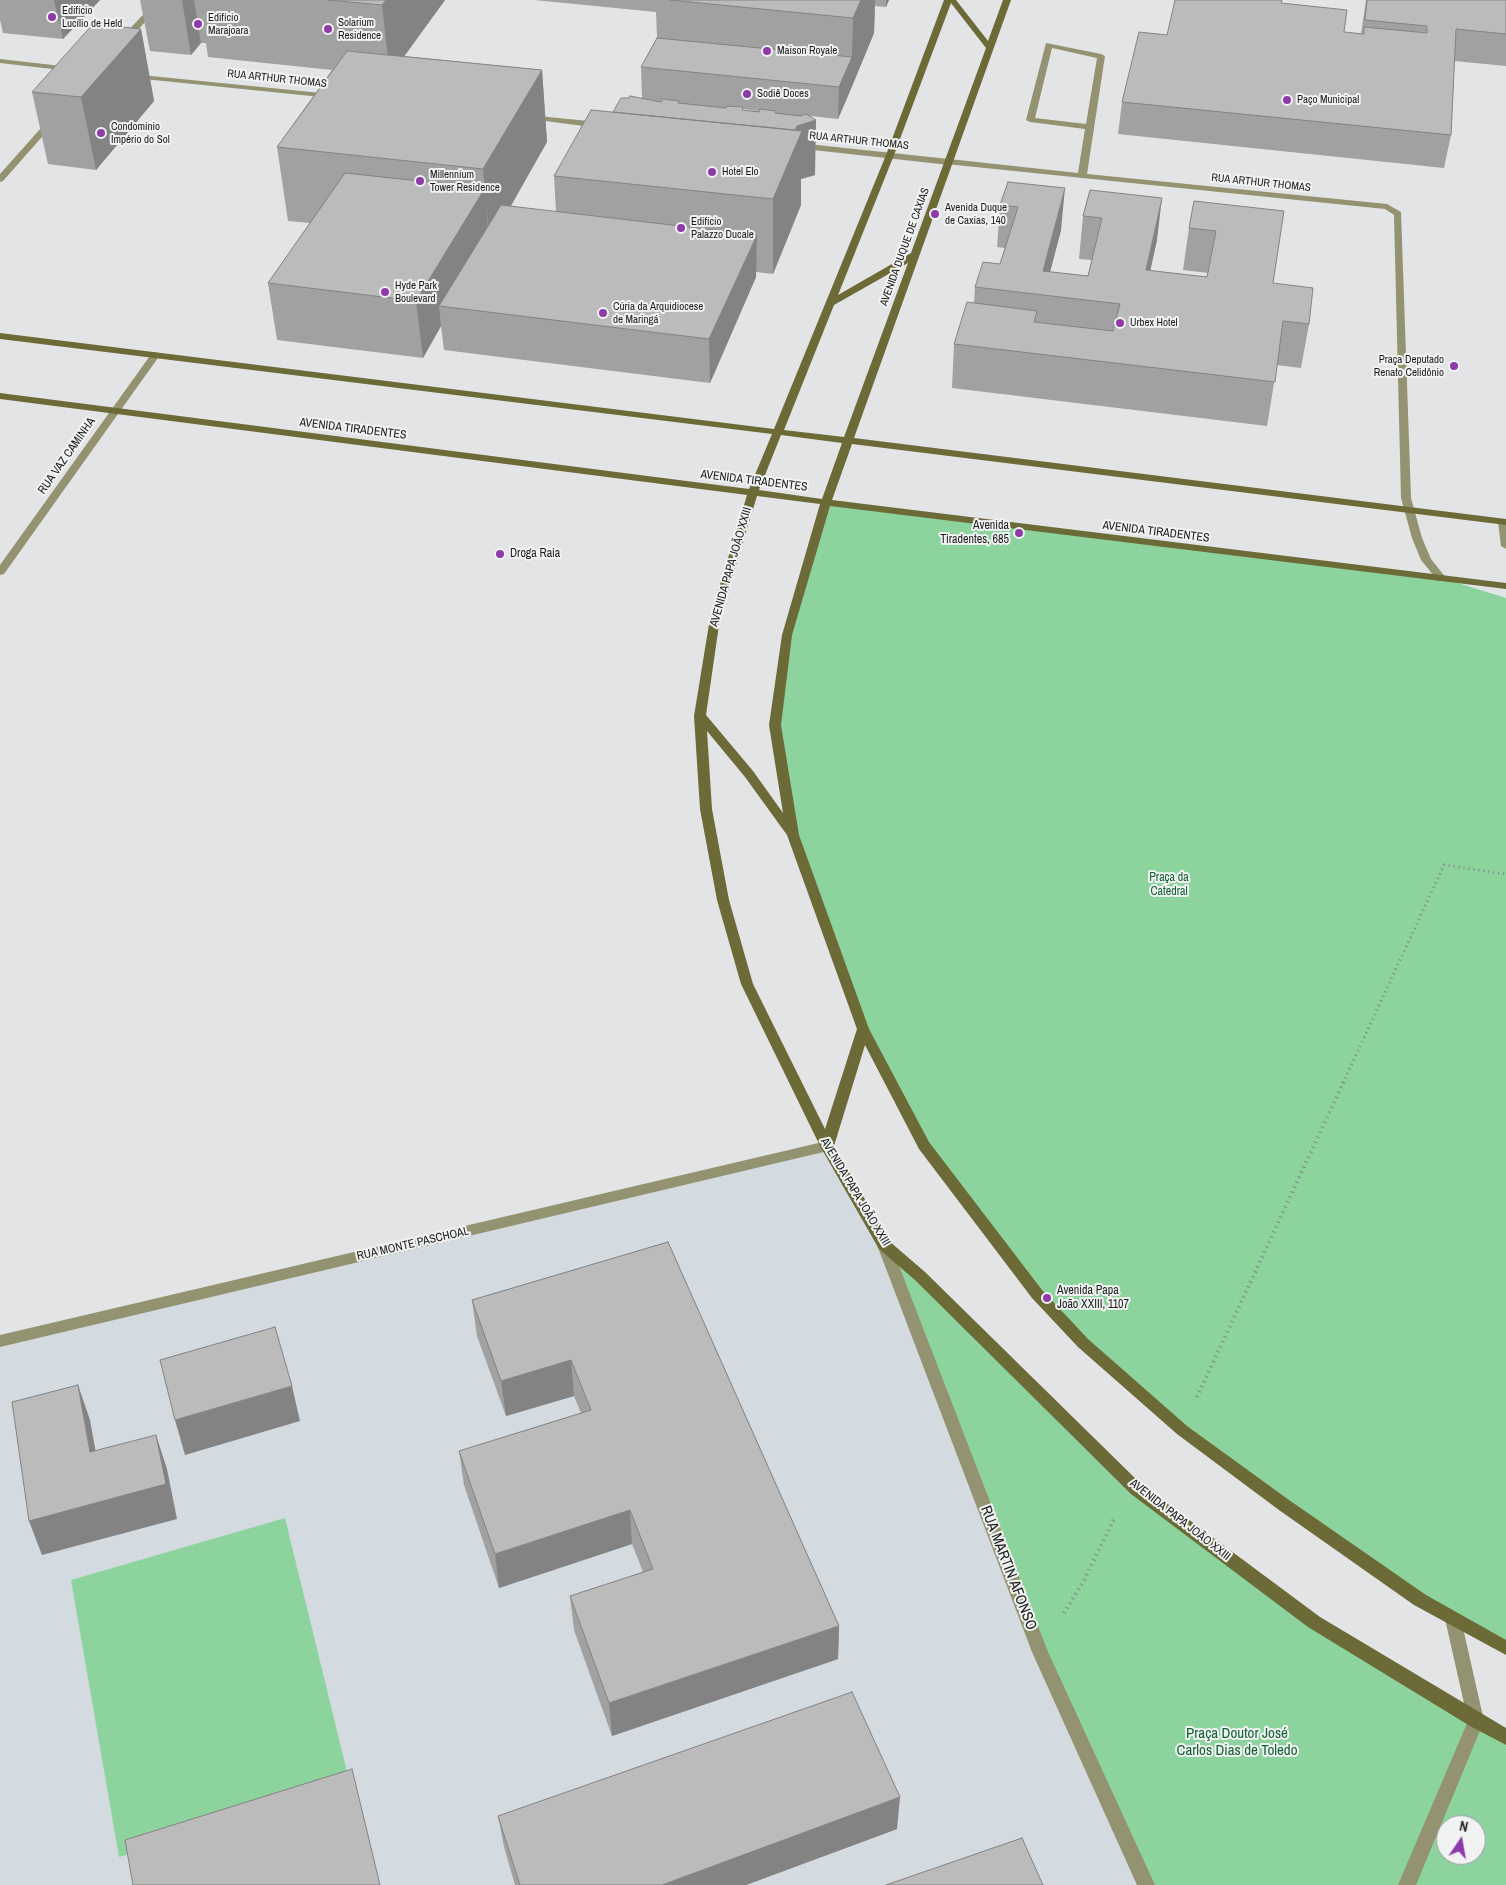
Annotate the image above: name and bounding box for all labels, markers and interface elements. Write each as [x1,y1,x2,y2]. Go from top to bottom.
place label: Edifício Lucílio de Held [62,4,122,30]
marker: Edifício Lucílio de Held [46,11,58,23]
place label: Edifício Marajoara [208,11,249,37]
place label: Solarium Residence [338,16,381,42]
marker: Edifício Marajoara [192,18,204,30]
marker: Solarium Residence [322,23,334,35]
place label: Maison Royale [777,44,837,58]
marker: Maison Royale [761,45,773,57]
street label: RUA ARTHUR THOMAS [227,67,327,91]
place label: Sodiê Doces [757,87,809,101]
marker: Sodiê Doces [741,88,753,100]
place label: Paço Municipal [1297,93,1359,107]
marker: Paço Municipal [1281,94,1293,106]
place label: Condomínio Império do Sol [111,120,170,146]
marker: Condomínio Império do Sol [95,127,107,139]
street label: RUA ARTHUR THOMAS [809,129,909,153]
place label: Hotel Elo [722,165,759,179]
marker: Hotel Elo [706,166,718,178]
place label: Millennium Tower Residence [430,168,500,194]
street label: RUA ARTHUR THOMAS [1211,171,1311,195]
marker: Millennium Tower Residence [414,175,426,187]
street label: AVENIDA DUQUE DE CAXIAS [877,186,933,308]
place label: Avenida Duque de Caxias, 140 [945,201,1007,227]
marker: Avenida Duque de Caxias, 140 [929,208,941,220]
place label: Edifício Palazzo Ducale [691,215,754,241]
marker: Edifício Palazzo Ducale [675,222,687,234]
place label: Hyde Park Boulevard [395,279,437,305]
marker: Hyde Park Boulevard [379,286,391,298]
place label: Cúria da Arquidiocese de Maringá [613,300,703,326]
marker: Cúria da Arquidiocese de Maringá [597,307,609,319]
place label: Urbex Hotel [1130,316,1178,330]
marker: Urbex Hotel [1114,317,1126,329]
place label: Praça Deputado Renato Celidônio [1374,353,1444,379]
marker: Praça Deputado Renato Celidônio [1448,360,1460,372]
street label: RUA VAZ CAMINHA [35,415,99,497]
street label: AVENIDA TIRADENTES [299,415,407,443]
street label: AVENIDA TIRADENTES [700,467,808,495]
street label: AVENIDA PAPA JOÃO XXIII [707,506,755,628]
street label: AVENIDA TIRADENTES [1102,518,1210,546]
place label: Avenida Tiradentes, 685 [940,519,1009,547]
marker: Avenida Tiradentes, 685 [1013,527,1025,539]
place label: Droga Raia [510,547,560,561]
marker: Droga Raia [494,548,506,560]
park label: Praça da Catedral [1149,871,1189,899]
street label: AVENIDA PAPA JOÃO XXIII [817,1135,893,1249]
street label: RUA MONTE PASCHOAL [356,1224,470,1264]
place label: Avenida Papa João XXIII, 1107 [1057,1284,1129,1312]
marker: Avenida Papa João XXIII, 1107 [1041,1292,1053,1304]
street label: AVENIDA PAPA JOÃO XXIII [1127,1476,1233,1564]
street label: RUA MARTIN AFONSO [976,1503,1040,1633]
park label: Praça Doutor José Carlos Dias de Toledo [1176,1725,1298,1760]
north arrow [1436,1815,1486,1865]
text: N [1458,1817,1470,1836]

